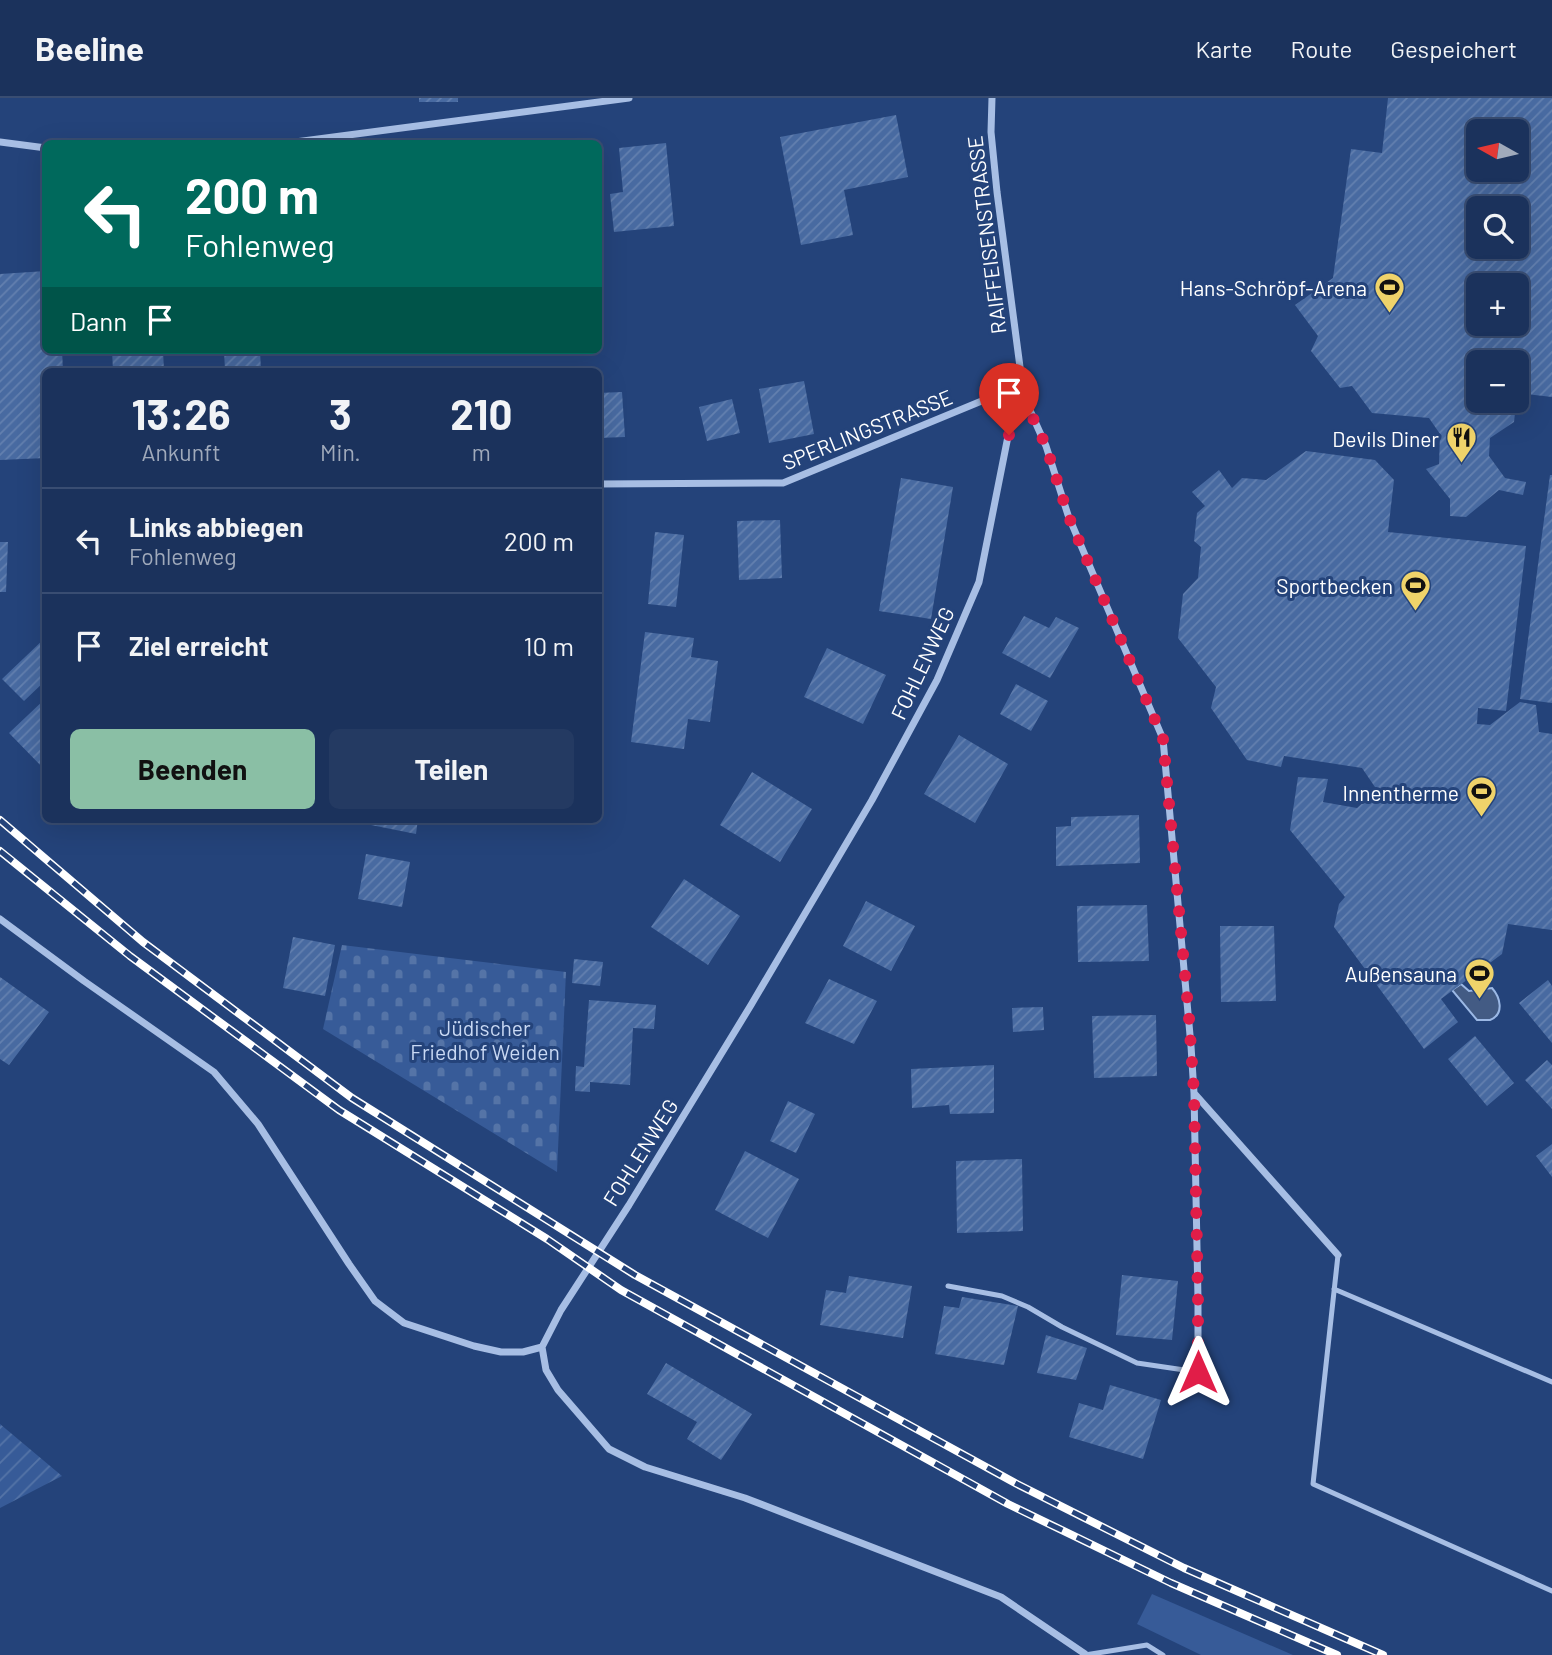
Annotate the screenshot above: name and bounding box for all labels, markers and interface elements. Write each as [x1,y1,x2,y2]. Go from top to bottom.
text: Beeline [35,28,144,68]
text: Karte [1195,34,1253,63]
text: Route [1291,34,1352,63]
text: Gespeichert [1390,34,1517,63]
north arrow [1466,119,1530,182]
map controls [1466,119,1529,413]
street label: RAIFFEISENSTRASSE [961,134,1011,336]
text: 200 m [185,165,319,224]
icon: left [70,168,161,259]
button: search [1466,196,1529,259]
text: Fohlenweg [185,225,335,263]
sports icon: Hans-Schröpf-Arena [1373,270,1407,314]
button: + [1466,273,1529,336]
place label: Hans-Schröpf-Arena [1180,275,1367,300]
icon: arrive [141,301,179,339]
text: Dann [70,305,127,336]
button: − [1466,350,1529,413]
pin [979,363,1039,435]
icon: arrive [990,374,1028,412]
street label: SPERLINGSTRASSE [778,383,956,475]
text: 13:26 [132,388,231,438]
text: 3 [329,388,352,438]
text: 210 [450,388,512,438]
restaurant icon: Devils Diner [1445,421,1479,465]
place label: Devils Diner [1332,426,1439,451]
text: Ankunft [141,438,221,466]
text: Min. [320,438,361,466]
text: m [472,438,491,466]
text: Links abbiegen [129,511,303,542]
icon: left [70,522,108,560]
text: 200 m [504,525,574,556]
text: Fohlenweg [129,542,237,570]
sports icon: Sportbecken [1399,568,1433,612]
place label: Sportbecken [1276,573,1393,598]
street label: FOHLENWEG [885,603,959,723]
icon: arrive [70,627,108,665]
text: Ziel erreicht [129,630,269,661]
text: 10 m [524,630,574,661]
button: Beenden [70,729,315,809]
button: Teilen [329,729,574,809]
sports icon: Innentherme [1465,775,1499,819]
place label: Innentherme [1342,780,1459,805]
sports icon: Außensauna [1463,956,1497,1000]
place label: Außensauna [1345,961,1457,986]
park label: Jüdischer Friedhof Weiden [410,1015,560,1064]
street label: FOHLENWEG [597,1094,683,1210]
position arrow [1161,1335,1235,1409]

